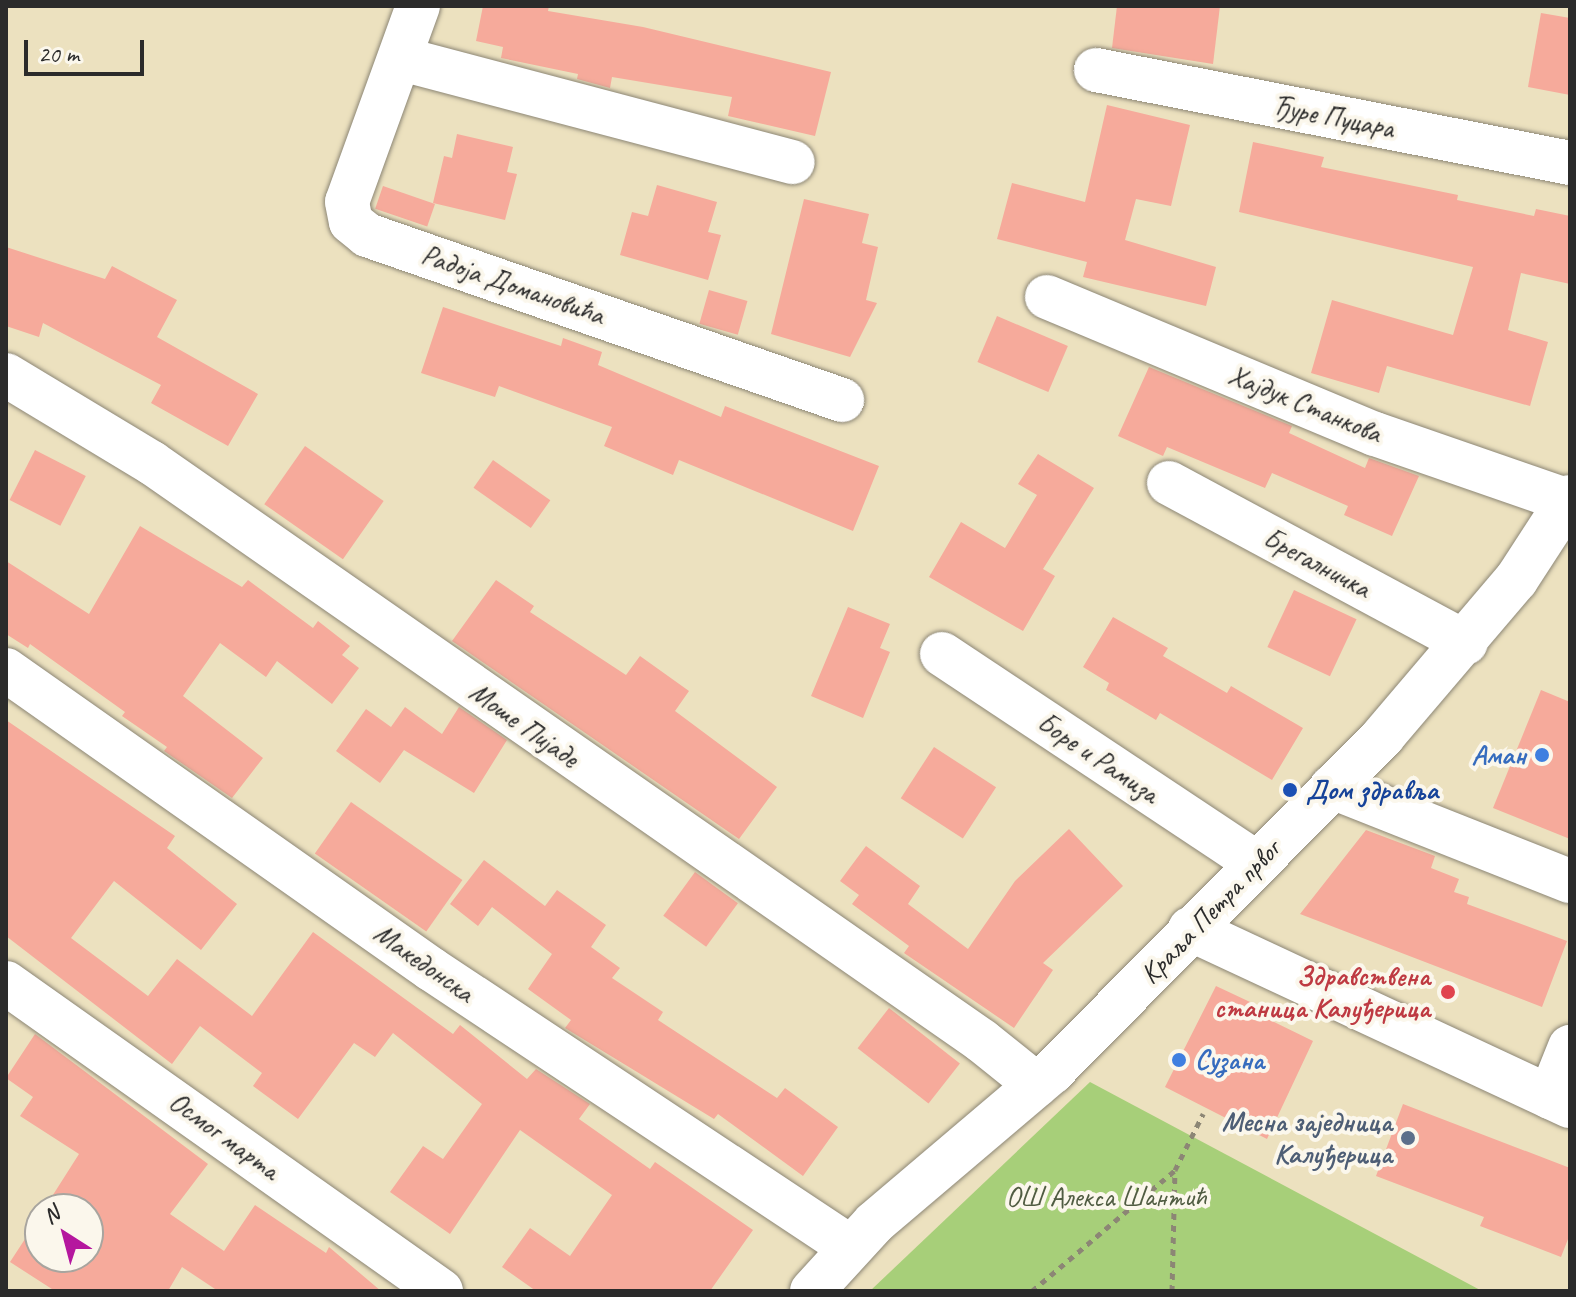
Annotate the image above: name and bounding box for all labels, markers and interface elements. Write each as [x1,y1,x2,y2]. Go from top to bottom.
scale bar [28,24,148,74]
text: 20 m [38,39,79,69]
street label: Ђуре Пуцара [1269,89,1397,145]
street label: Радоја Домановића [418,238,608,332]
street label: Хајдук Станкова [1224,358,1386,450]
street label: Брегалничка [1258,521,1376,605]
street label: Моше Пијаде [463,675,585,775]
street label: Боре и Рамиза [1031,705,1165,811]
place label: Аман [1471,738,1526,772]
marker: Аман [1533,746,1551,764]
place label: Дом здравља [1306,773,1439,807]
marker: Дом здравља [1281,781,1299,799]
street label: Краља Петра првог [1133,833,1287,991]
street label: Македонска [367,916,481,1010]
place label: Здравствена станица Калуђерица [1213,959,1430,1025]
marker: Здравствена станица Калуђерица [1437,981,1459,1003]
place label: Сузана [1195,1043,1264,1077]
marker: Сузана [1170,1051,1188,1069]
street label: Осмог марта [162,1085,286,1187]
place label: Месна заједница Калуђерица [1222,1105,1392,1171]
marker: Месна заједница Калуђерица [1399,1129,1417,1147]
park label: ОШ Алекса Шантић [1005,1180,1207,1214]
north arrow [24,1193,104,1273]
text: N [37,1200,65,1231]

